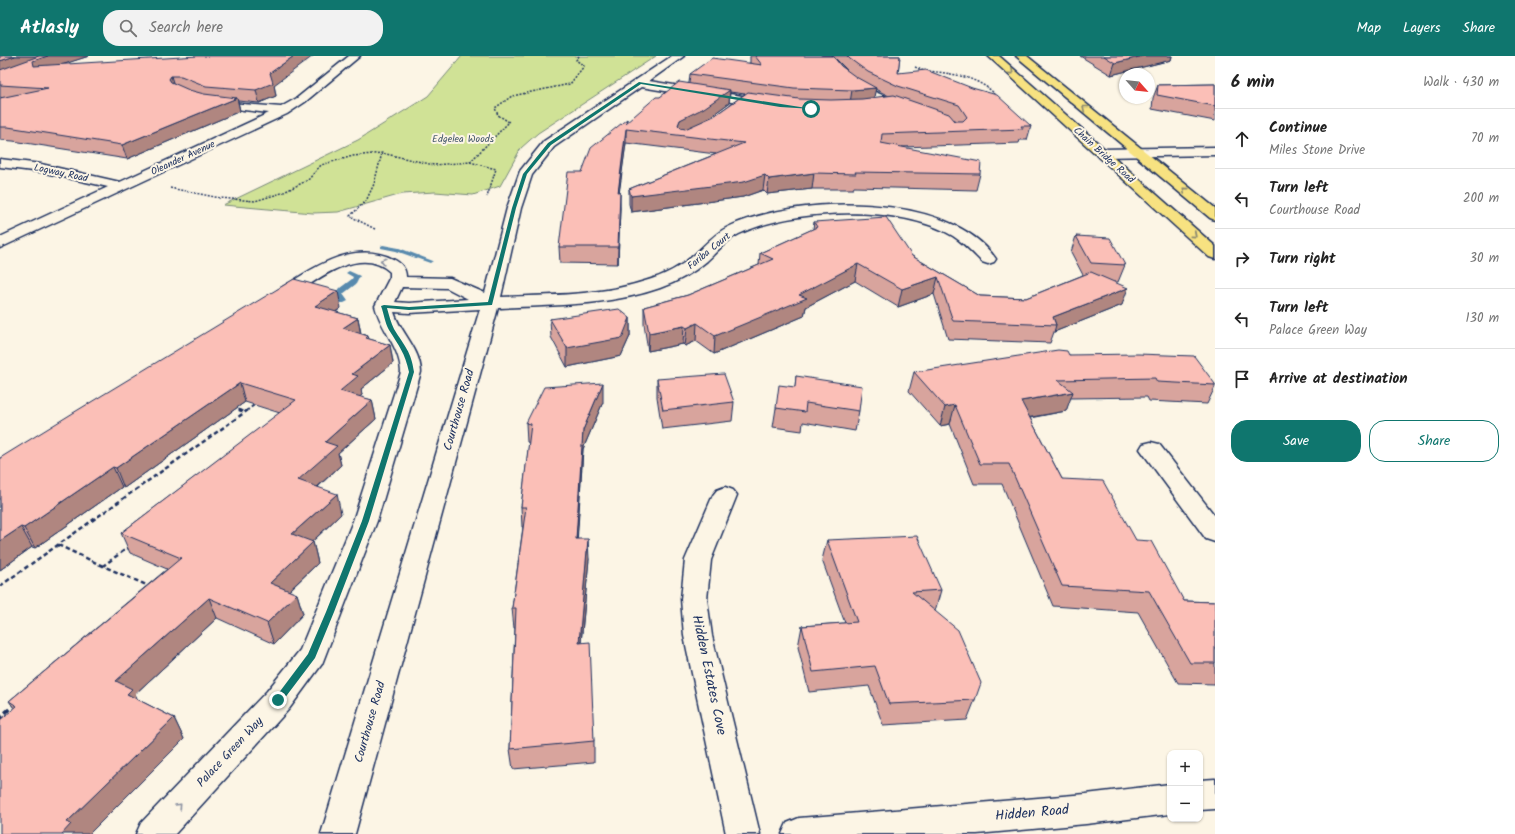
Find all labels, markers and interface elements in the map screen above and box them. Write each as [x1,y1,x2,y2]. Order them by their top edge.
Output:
search box [103,10,383,46]
text: Atlasly [20,13,79,43]
text: Search here [149,16,223,40]
icon: search [117,17,139,39]
text: Map [1357,17,1381,39]
text: Layers [1403,17,1441,39]
text: Share [1463,17,1495,39]
one-way arrow [1006,68,1014,75]
north arrow [1119,68,1155,104]
text: 6 min [1231,69,1275,96]
text: Walk · 430 m [1423,72,1499,93]
route start [802,100,820,118]
one-way arrow [1082,105,1089,112]
text: Continue [1269,116,1327,140]
street label: Chain Bridge Road [1070,123,1139,188]
icon: ahead [1231,128,1253,150]
text: 70 m [1471,128,1499,149]
park label: Edgelea Woods [432,131,495,147]
street label: Oleander Avenue [148,136,218,180]
text: Miles Stone Drive [1269,140,1365,161]
street label: Logway Road [32,159,91,187]
text: Turn left [1269,176,1329,200]
one-way arrow [1182,188,1190,195]
icon: left [1231,188,1253,210]
text: 200 m [1463,188,1499,209]
text: Courthouse Road [1269,200,1360,221]
street label: Fariba Court [684,228,734,274]
one-way arrow [1189,230,1196,237]
text: Turn right [1269,247,1336,271]
icon: right [1231,248,1253,270]
text: 30 m [1470,248,1499,269]
one-way arrow [379,257,386,266]
text: Turn left [1269,296,1329,320]
icon: left [1231,308,1253,330]
text: 130 m [1465,308,1499,329]
text: Palace Green Way [1269,320,1367,341]
street label: Courthouse Road [438,366,480,453]
text: Arrive at destination [1269,367,1408,391]
icon: arrive [1231,368,1253,390]
button: Save [1231,420,1361,462]
button: Share [1369,420,1499,462]
street label: Hidden Estates Cove [686,613,733,738]
street label: Courthouse Road [349,678,391,765]
route end [269,691,287,709]
street label: Palace Green Way [192,712,268,791]
map controls [1167,750,1203,822]
button: + [1167,750,1203,786]
button: − [1167,786,1203,822]
street label: Hidden Road [994,799,1071,827]
one-way arrow [175,803,182,810]

